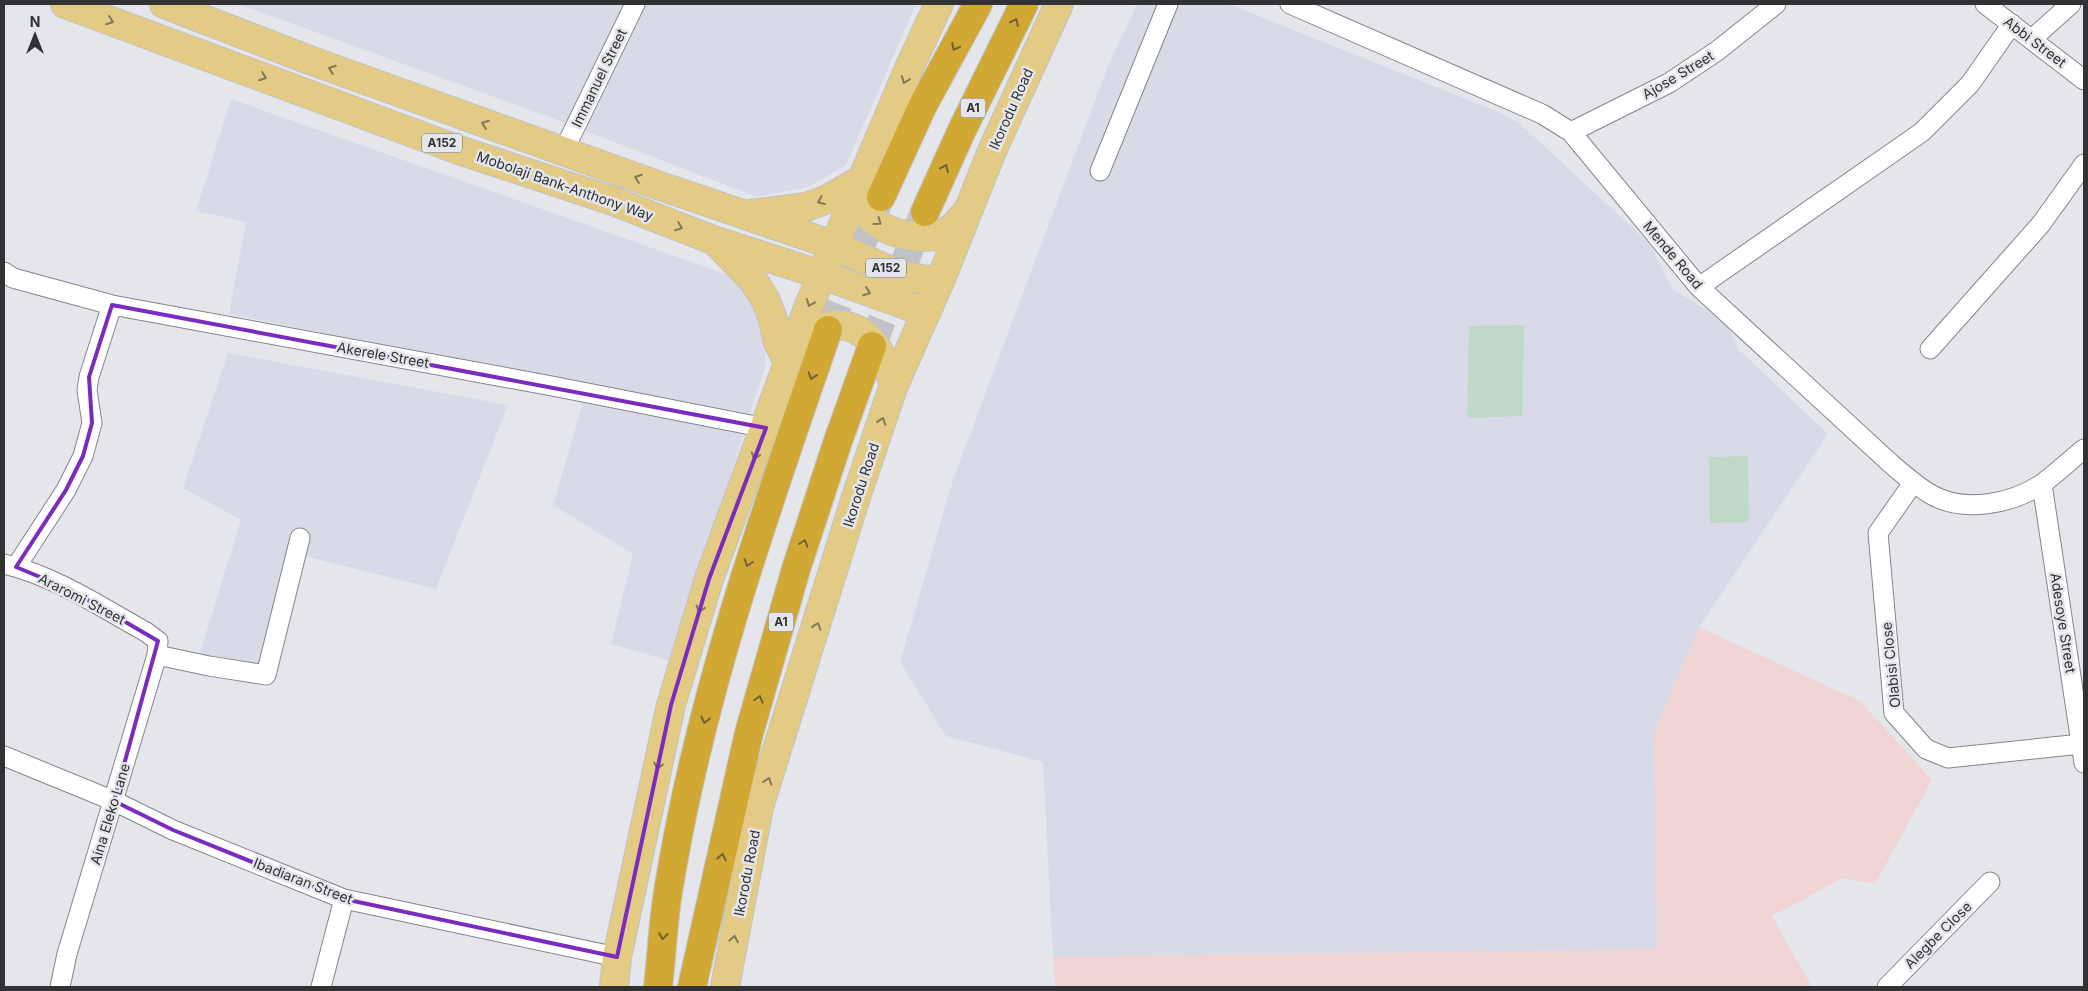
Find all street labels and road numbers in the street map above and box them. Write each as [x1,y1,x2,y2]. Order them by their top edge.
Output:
street label: Abbi Street [2001,13,2070,71]
street label: Immanuel Street [567,25,630,130]
street label: Ajose Street [1639,46,1717,103]
street label: Ikorodu Road [985,65,1036,152]
road number: A1 [960,99,986,118]
road number: A152 [422,134,462,152]
street label: Mobolaji Bank-Anthony Way [474,147,656,224]
street label: Mende Road [1640,217,1707,292]
road number: A152 [866,258,906,278]
street label: Akerele Street [336,338,431,371]
street label: Ikorodu Road [839,441,882,529]
street label: Araromi Street [36,569,129,628]
street label: Adesoye Street [2047,572,2080,675]
road number: A1 [768,612,794,632]
street label: Olabisi Close [1878,621,1903,709]
street label: Aina Eleko Lane [86,761,133,867]
street label: Ikorodu Road [730,828,763,917]
street label: Ibadiaran Street [251,854,356,907]
street label: Alegbe Close [1901,898,1975,972]

